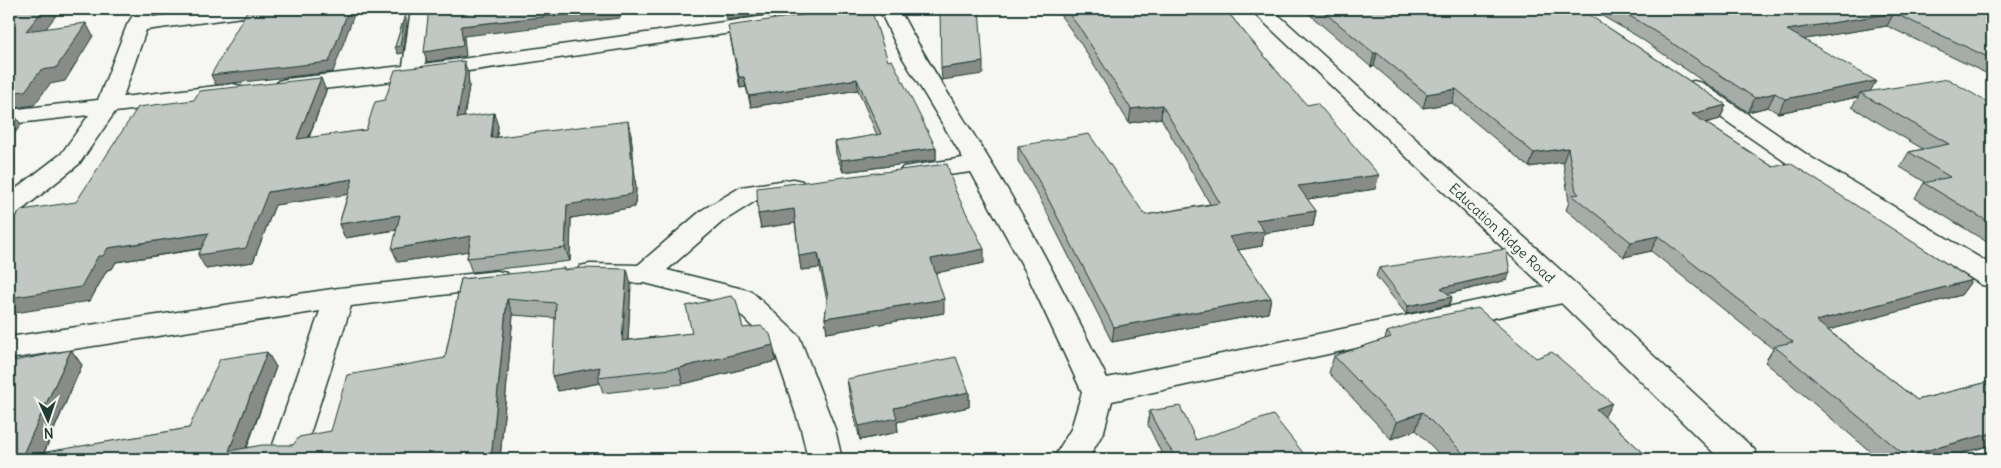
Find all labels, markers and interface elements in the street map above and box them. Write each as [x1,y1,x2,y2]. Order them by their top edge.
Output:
street label: Education Ridge Road [1445,179,1559,287]
north arrow [22,396,72,446]
text: N [43,424,54,442]

